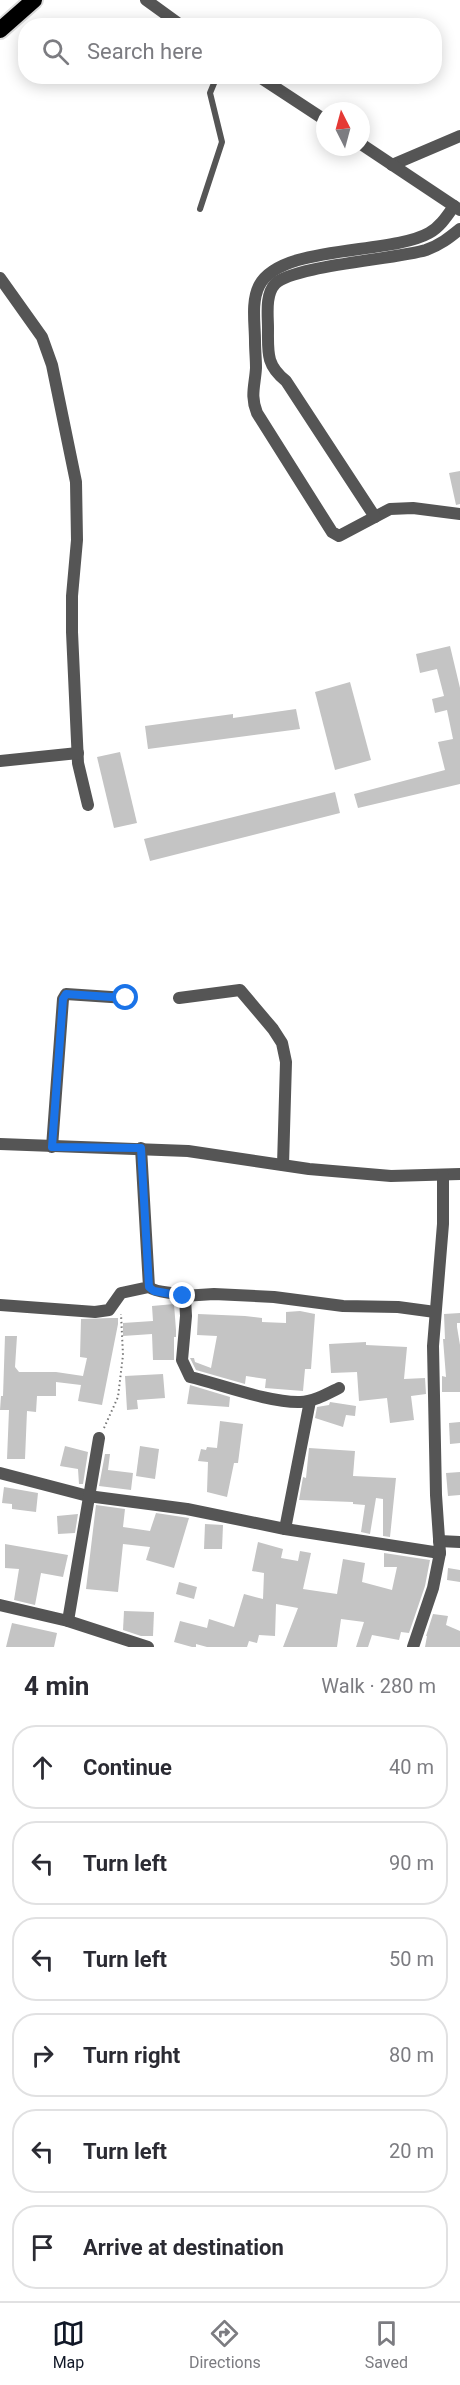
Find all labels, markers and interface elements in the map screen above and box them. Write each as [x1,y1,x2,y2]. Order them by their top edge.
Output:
search box [18,18,442,84]
icon: search [39,35,72,68]
text: Search here [87,39,203,64]
north arrow [316,102,370,156]
route start [112,984,138,1010]
route end [169,1282,195,1308]
text: 4 min [24,1671,89,1701]
text: Walk · 280 m [321,1674,436,1698]
icon: ahead [26,1751,59,1784]
text: Continue [83,1755,172,1780]
text: 40 m [389,1755,434,1779]
icon: left [26,1847,59,1880]
text: Turn left [83,1851,167,1876]
text: 90 m [389,1851,434,1875]
icon: left [26,1943,59,1976]
text: Turn left [83,1947,167,1972]
text: 50 m [389,1947,434,1971]
icon: right [26,2039,59,2072]
text: Turn right [83,2043,180,2068]
text: 80 m [389,2043,434,2067]
icon: left [26,2135,59,2168]
text: Turn left [83,2139,167,2164]
text: 20 m [389,2139,434,2163]
icon: arrive [26,2231,59,2264]
text: Arrive at destination [83,2235,284,2260]
tab: Map [52,2317,85,2372]
tab: Directions [189,2317,261,2372]
tab: Saved [365,2317,408,2372]

